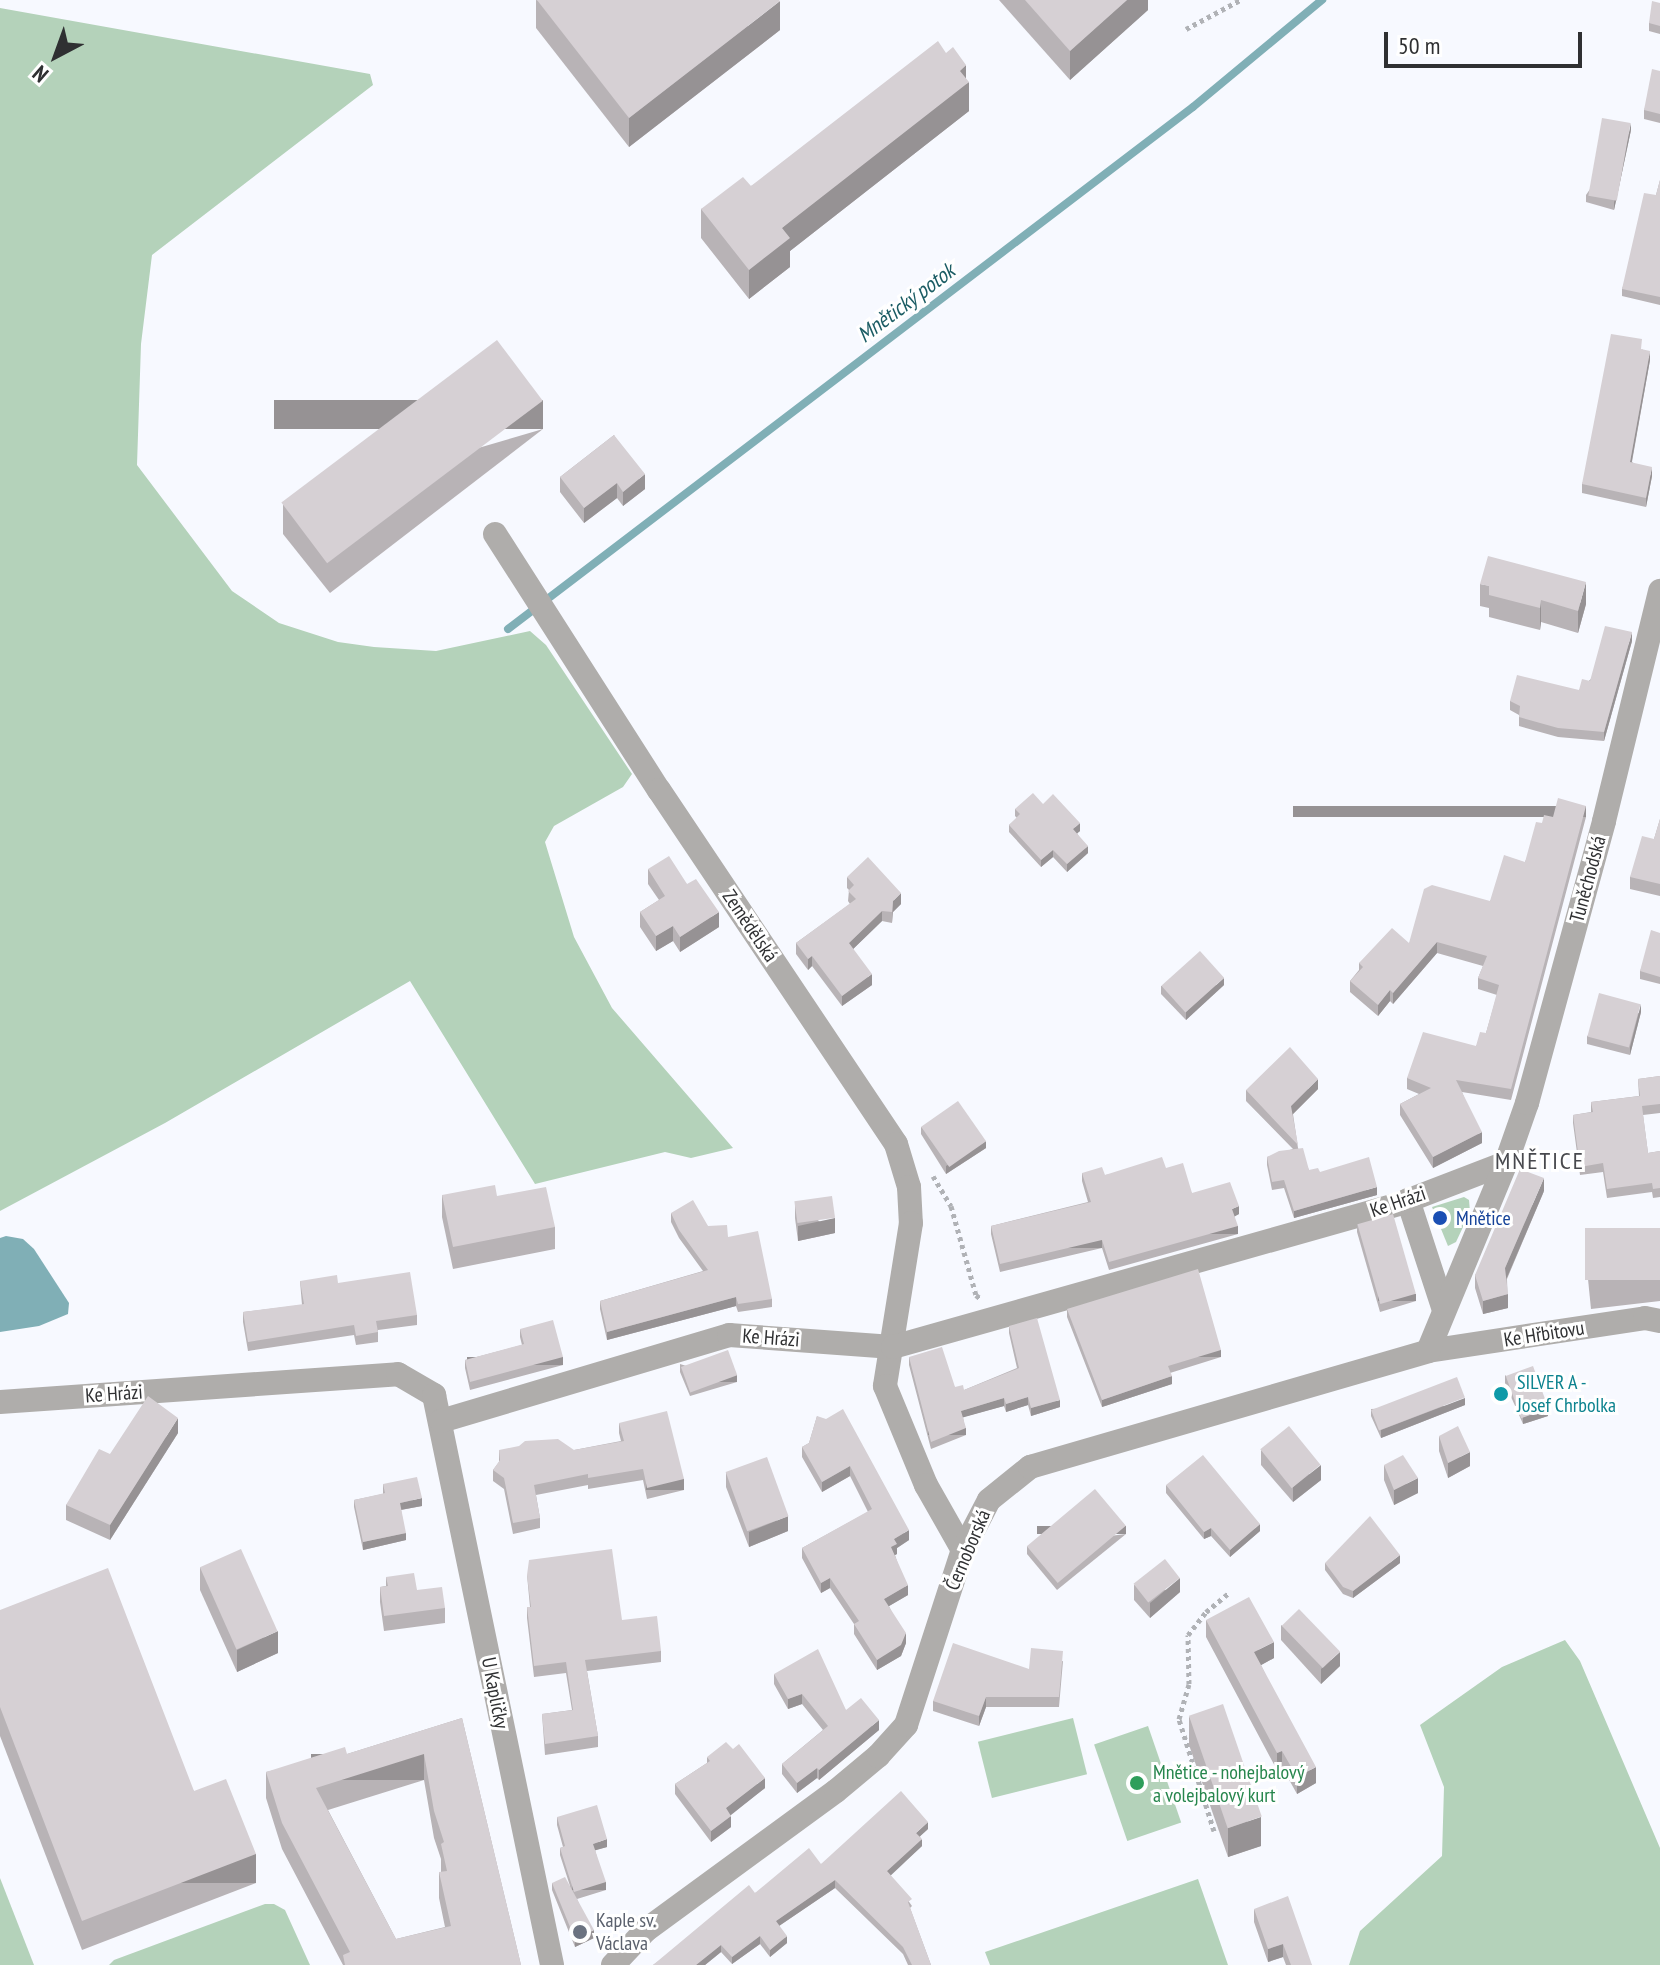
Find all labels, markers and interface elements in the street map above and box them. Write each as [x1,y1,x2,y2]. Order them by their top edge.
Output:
north arrow [16,16,96,96]
scale bar [1388,16,1586,66]
text: 50 m [1398,30,1440,61]
text: N [27,60,54,89]
water label: Mnětický potok [852,258,960,348]
street label: Tuněchodská [1565,833,1611,925]
street label: Zemědělská [717,885,783,967]
district label: MNĚTICE [1495,1147,1585,1175]
street label: Ke Hrázi [1367,1181,1429,1223]
place label: Mnětice [1456,1206,1511,1230]
marker: Mnětice [1431,1209,1449,1227]
street label: Ke Hřbitovu [1502,1316,1586,1352]
street label: Ke Hrázi [742,1324,800,1352]
place label: SILVER A - Josef Chrbolka [1517,1370,1616,1417]
street label: Ke Hrázi [85,1380,143,1408]
marker: SILVER A - Josef Chrbolka [1492,1385,1510,1403]
street label: Černoborská [940,1506,996,1594]
street label: U Kapličky [476,1655,514,1731]
place label: Mnětice - nohejbalový a volejbalový kurt [1153,1760,1306,1807]
marker: Mnětice - nohejbalový a volejbalový kurt [1128,1774,1146,1792]
place label: Kaple sv. Václava [596,1908,656,1955]
marker: Kaple sv. Václava [571,1923,589,1941]

